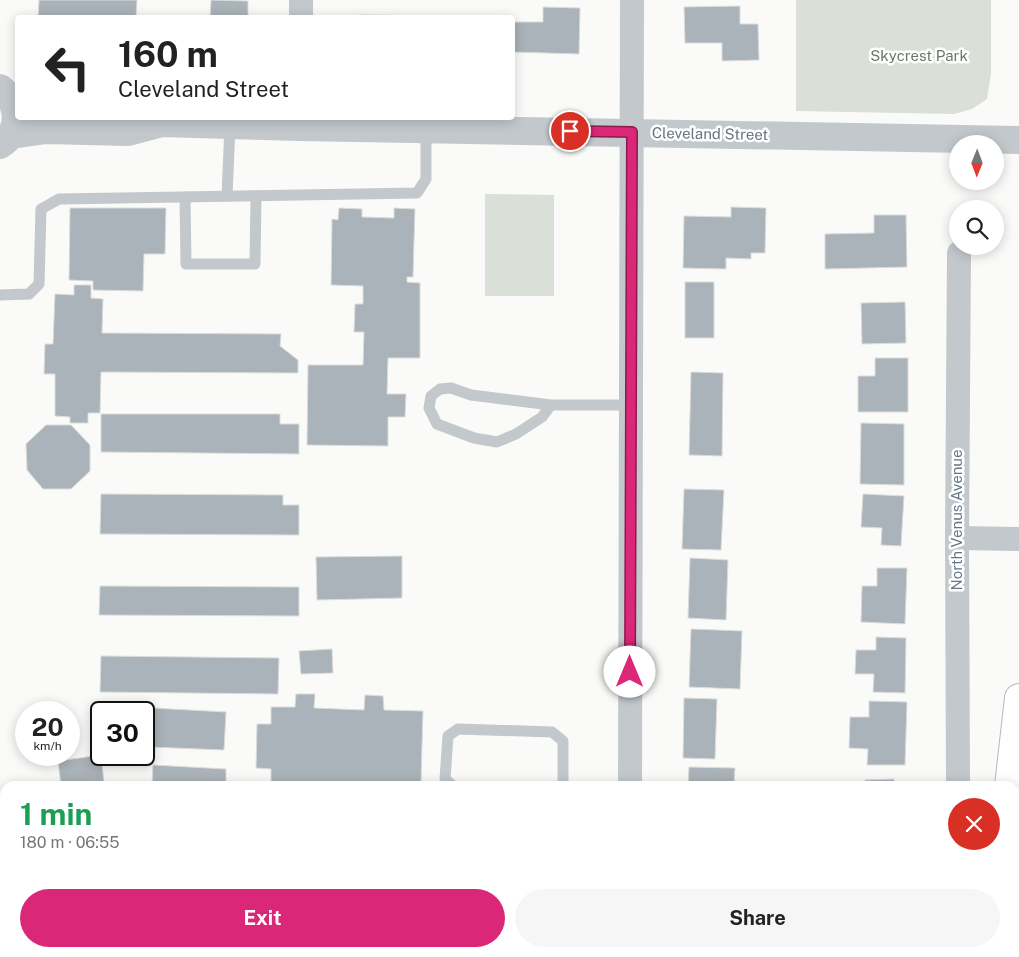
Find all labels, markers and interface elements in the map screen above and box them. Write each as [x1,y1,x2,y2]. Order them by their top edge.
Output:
text: 160 m [118,34,218,75]
icon: left [35,35,100,100]
park label: Skycrest Park [870,47,968,64]
text: Cleveland Street [118,76,289,102]
pin [549,110,591,152]
icon: arrive [556,117,584,145]
street label: Cleveland Street [652,124,769,143]
north arrow [949,135,1004,190]
map controls [949,135,1004,255]
button: search [949,200,1004,255]
street label: North Venus Avenue [948,449,965,591]
position arrow [603,645,655,697]
speed limit sign: 30 [90,701,155,766]
text: 20 [32,712,64,742]
text: km/h [33,739,62,753]
text: 1 min [20,796,92,832]
button: close [948,798,1000,850]
text: 180 m · 06:55 [20,833,119,852]
button: Exit [20,889,505,947]
button: Share [515,889,1000,947]

